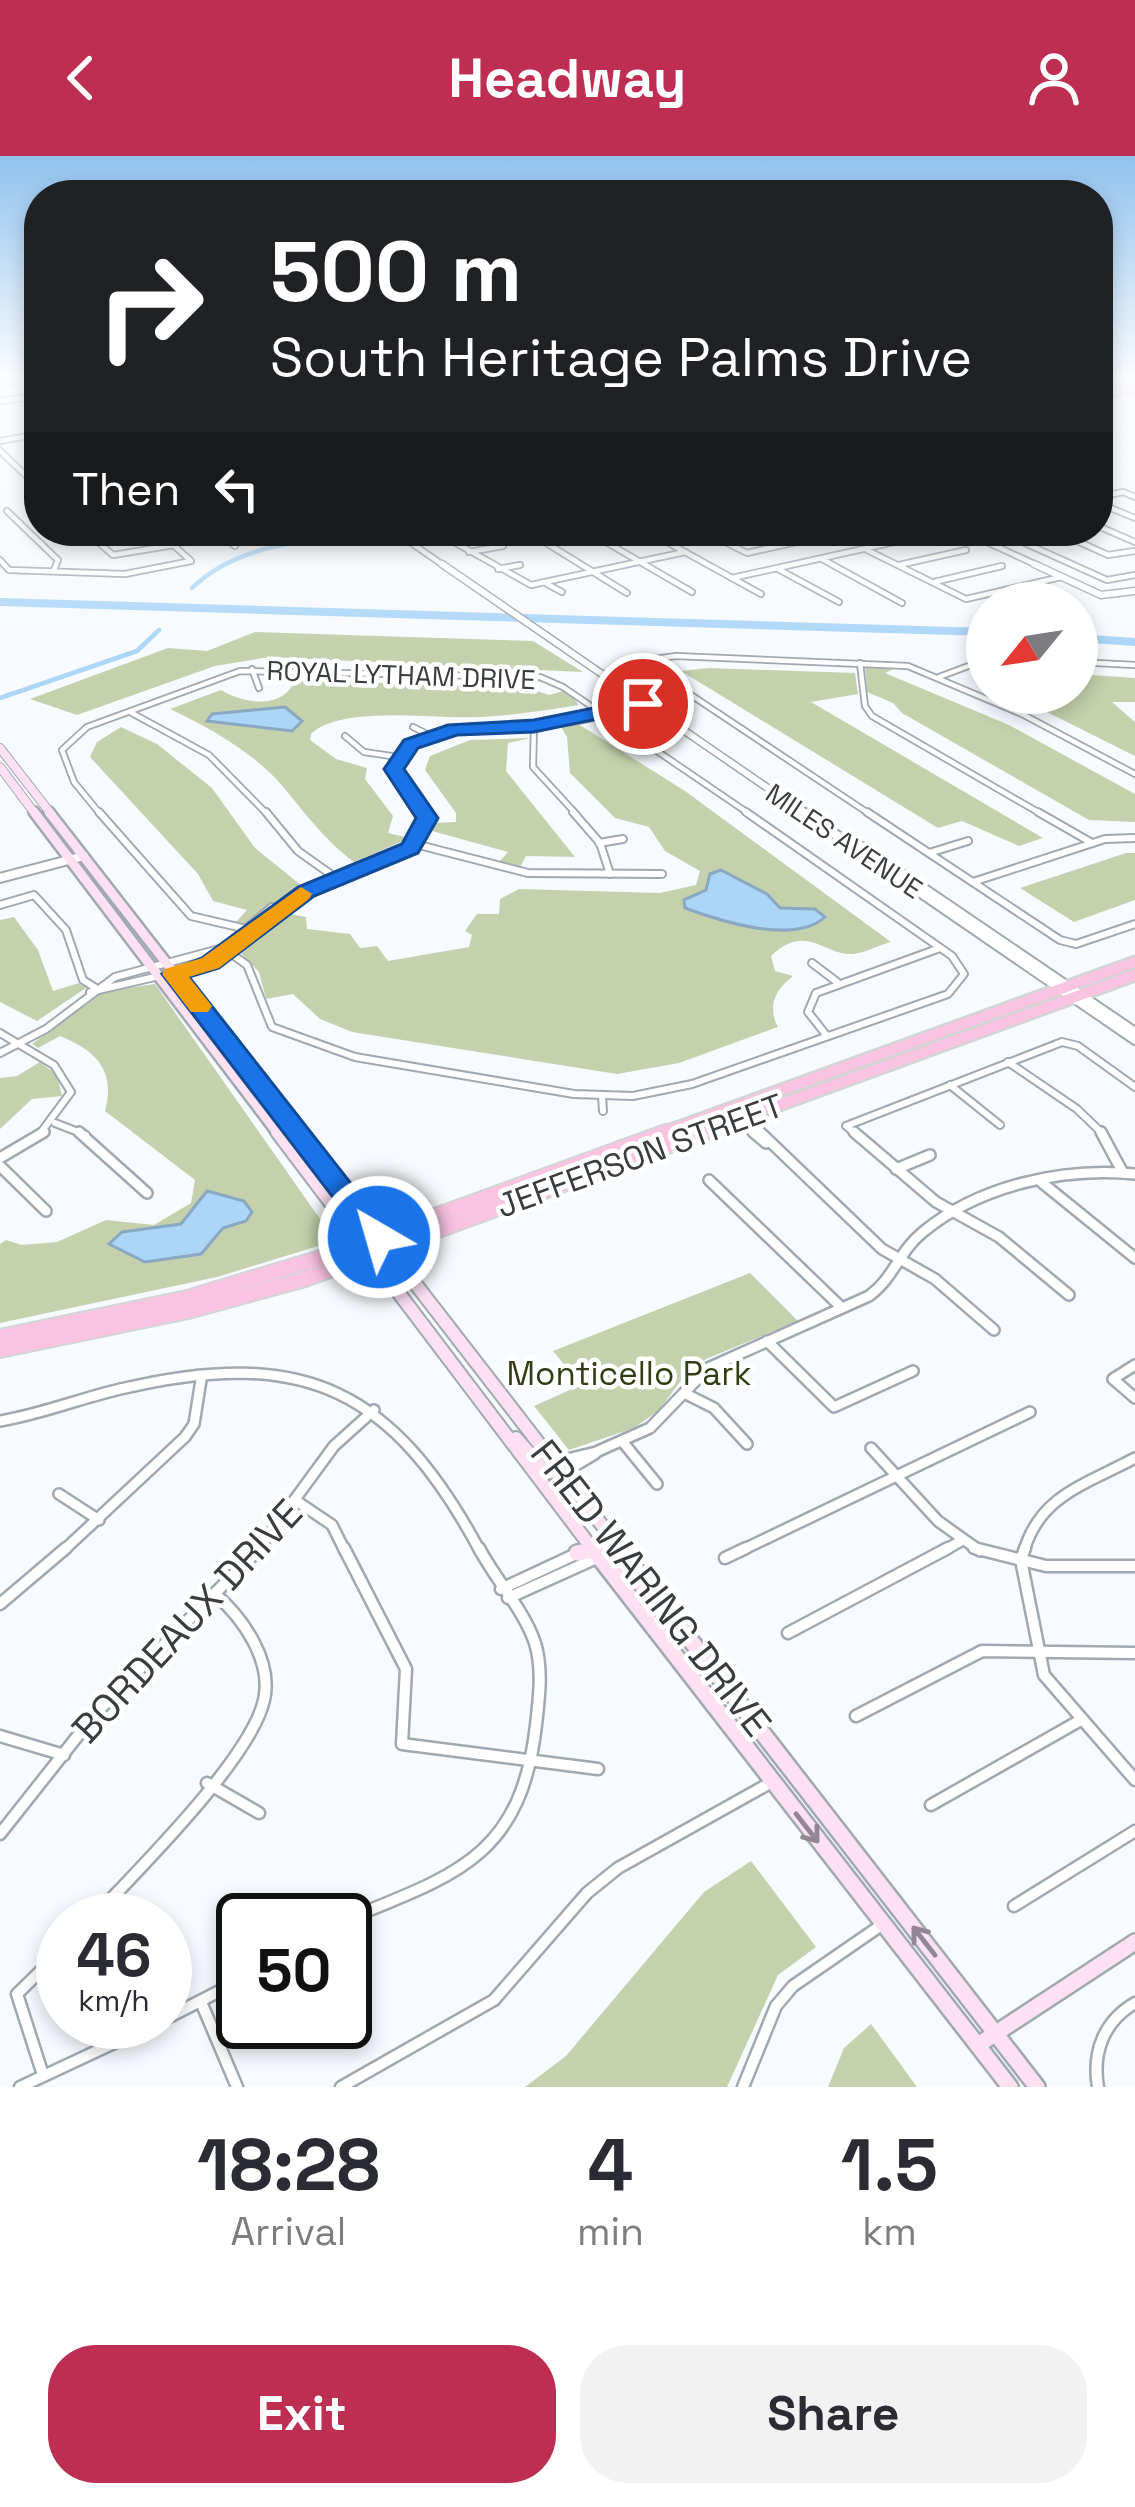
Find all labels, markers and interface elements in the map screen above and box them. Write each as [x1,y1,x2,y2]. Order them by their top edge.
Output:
text: Headway [449,44,686,113]
icon: back [48,45,114,111]
icon: person [1021,45,1087,111]
text: 500 m [270,218,522,326]
icon: right [72,228,228,384]
text: South Heritage Palms Drive [270,323,972,392]
icon: left [204,456,270,522]
text: Then [72,461,180,518]
north arrow [966,582,1098,714]
map controls [966,582,1098,714]
street label: ROYAL LYTHAM DRIVE [266,653,536,697]
pin [592,653,694,755]
icon: arrive [610,671,676,737]
street label: MILES AVENUE [759,776,929,906]
street label: JEFFERSON STREET [491,1085,789,1227]
position arrow [316,1174,442,1300]
park label: Monticello Park [507,1353,752,1395]
street label: FRED WARING DRIVE [520,1430,782,1746]
street label: BORDEAUX DRIVE [62,1489,312,1753]
one-way arrow [793,1811,820,1843]
speed limit sign: 50 [216,1893,372,2049]
text: 46 [76,1917,152,1994]
one-way arrow [911,1925,938,1957]
text: km/h [78,1981,150,2020]
text: 18:28 [197,2119,380,2211]
text: 4 [588,2119,633,2211]
text: 1.5 [841,2119,938,2211]
text: Arrival [231,2207,346,2256]
text: min [577,2207,644,2256]
text: km [862,2207,917,2256]
button: Exit [48,2345,556,2483]
button: Share [580,2345,1087,2483]

